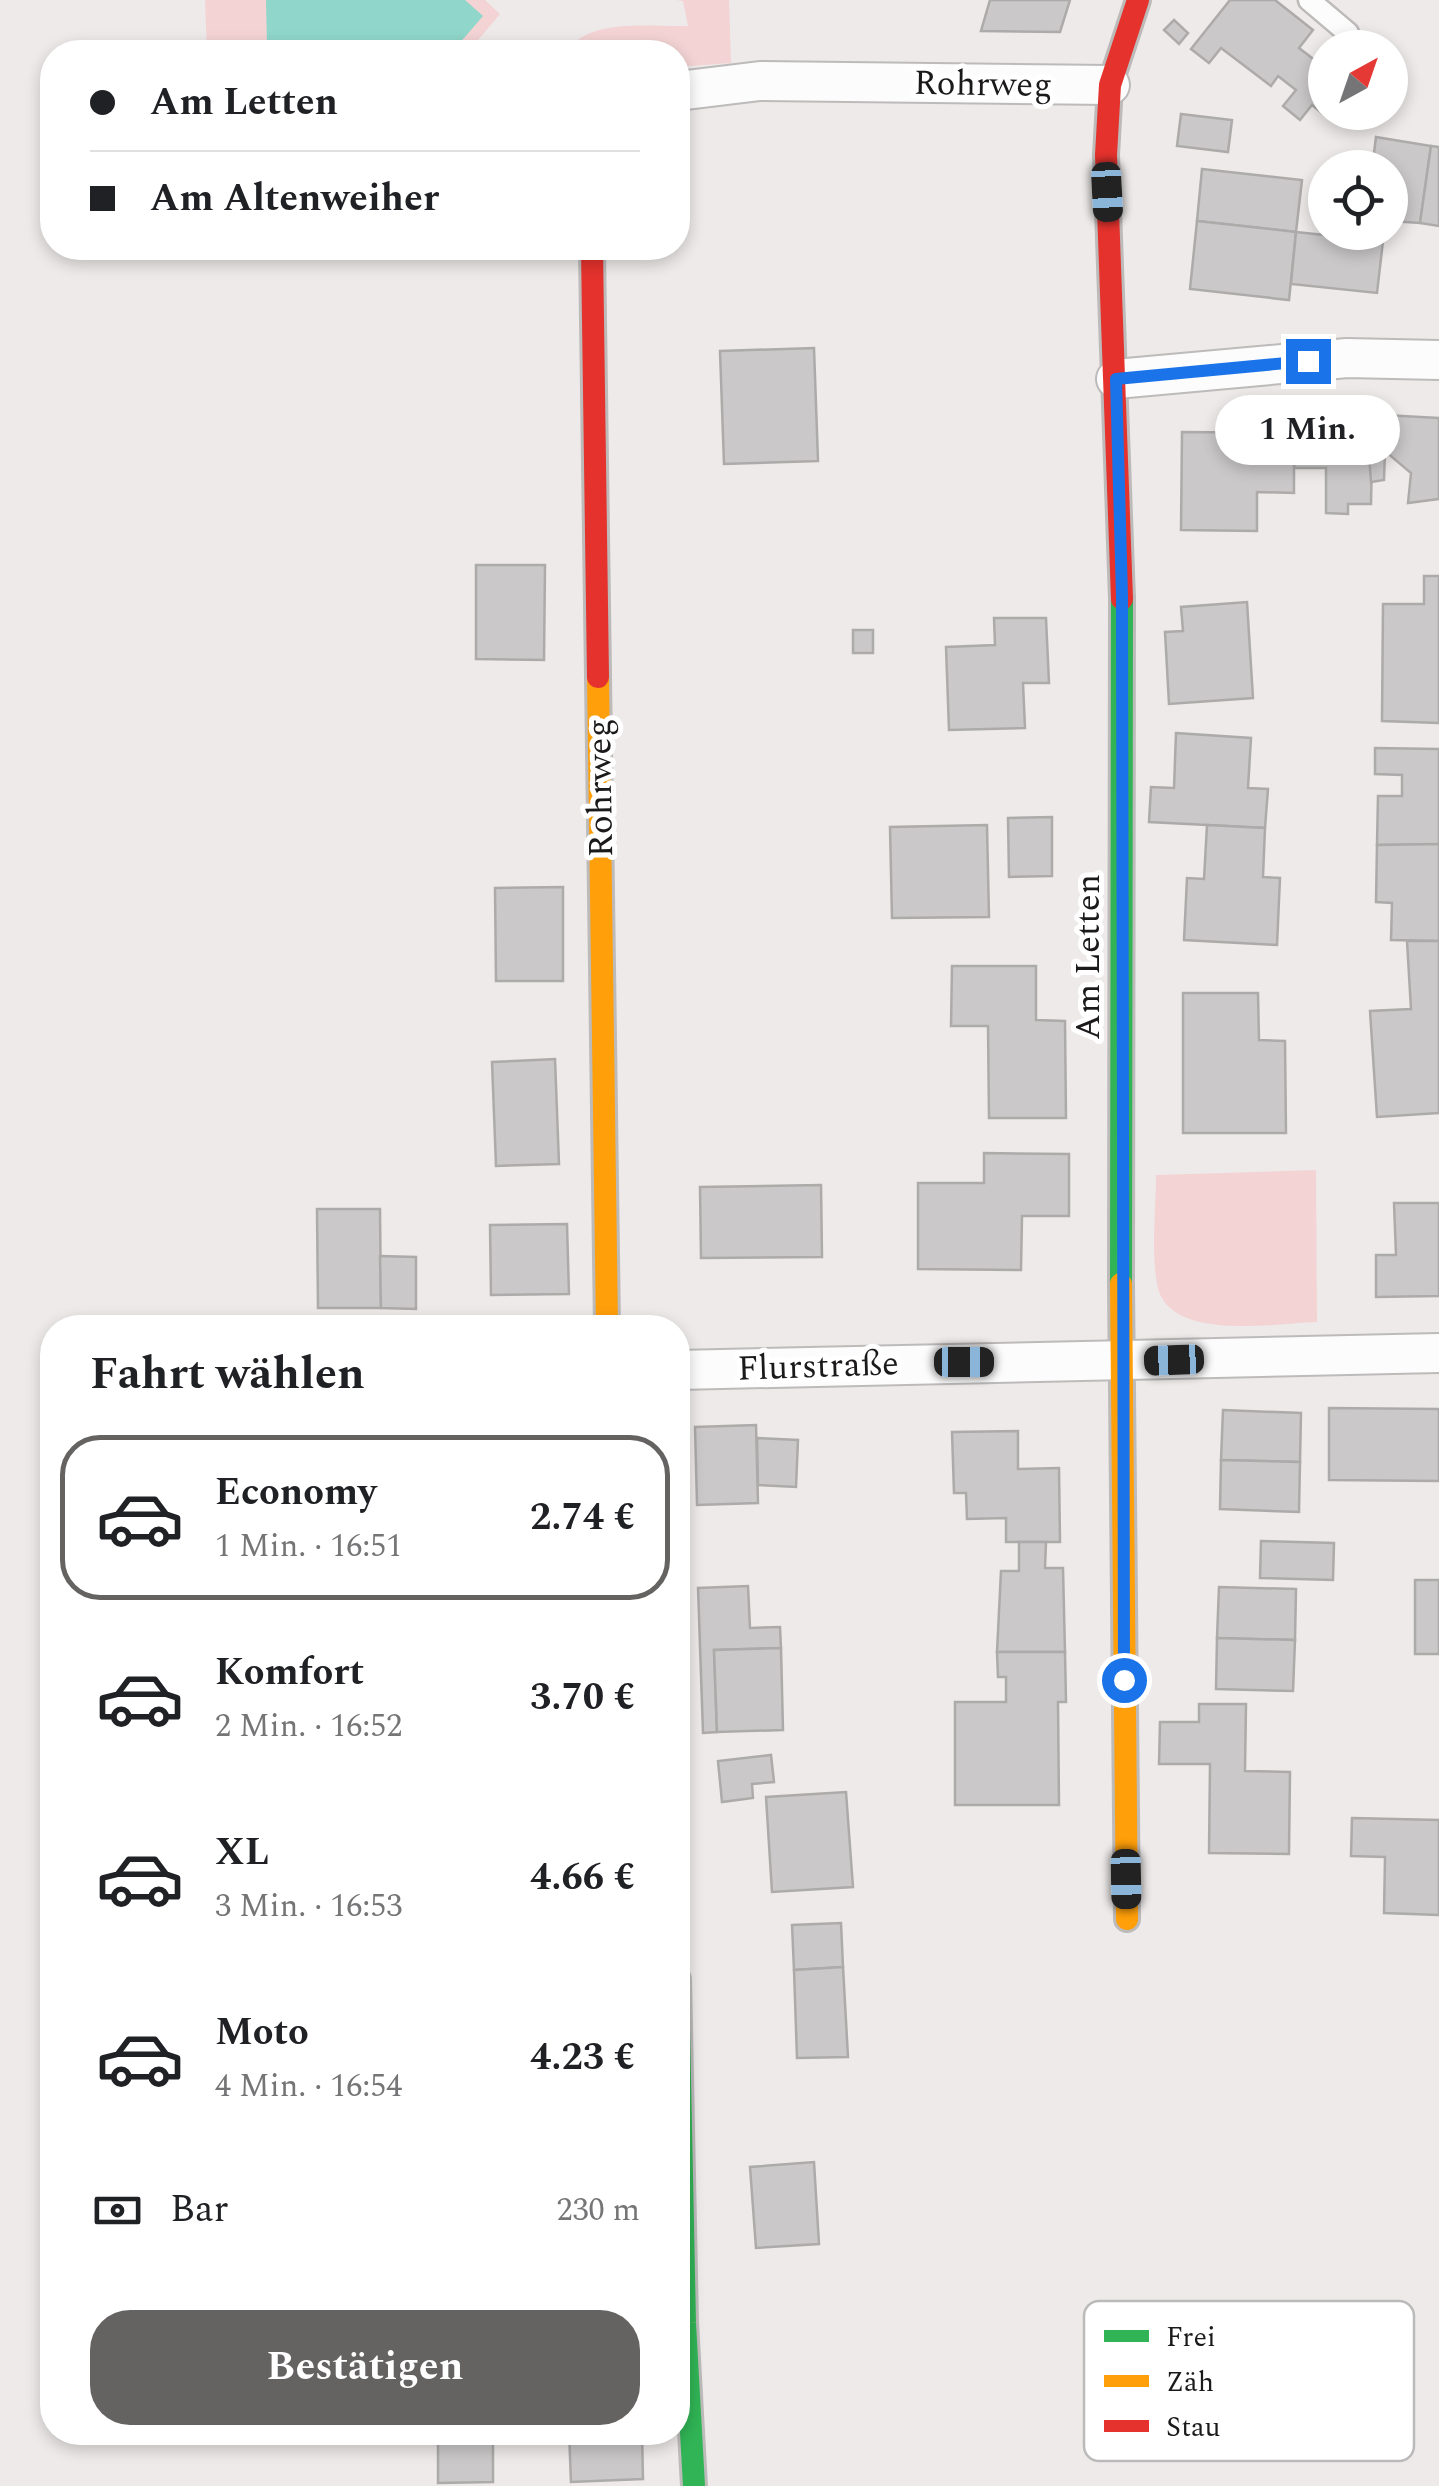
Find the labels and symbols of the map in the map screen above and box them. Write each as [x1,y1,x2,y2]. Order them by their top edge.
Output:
north arrow [1308,30,1408,130]
street label: Rohrweg [913,57,1053,112]
car [1090,161,1124,223]
route end [1286,339,1331,384]
callout: 1 Min. [1216,396,1400,466]
street label: Rohrweg [573,718,628,858]
street label: Am Letten [1062,874,1115,1040]
street label: Flurstraße [736,1337,900,1396]
car [1143,1344,1205,1376]
car [934,1347,994,1377]
route start [1102,1658,1147,1703]
car [1110,1849,1142,1909]
legend [1084,2301,1414,2461]
text: Frei [1166,2316,1216,2359]
text: Zäh [1166,2361,1214,2404]
text: Stau [1166,2406,1220,2449]

